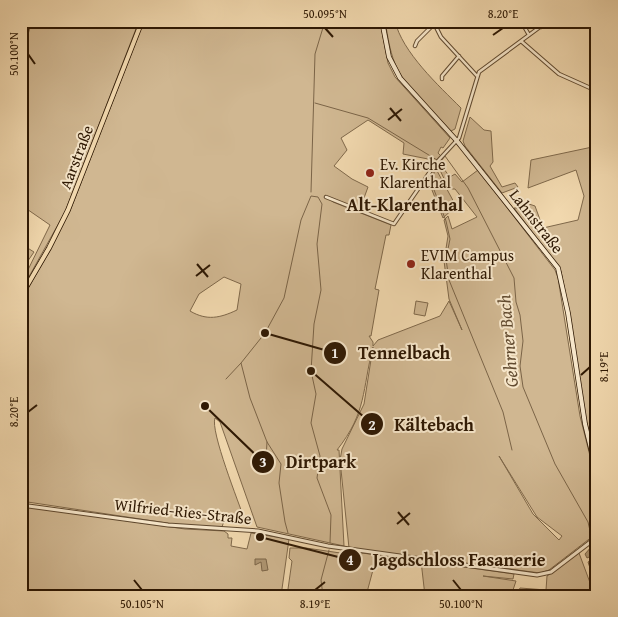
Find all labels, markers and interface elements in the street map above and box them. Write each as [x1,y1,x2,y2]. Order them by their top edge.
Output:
text: 50.095°N [303,5,347,22]
text: 8.20°E [488,5,518,22]
text: 50.100°N [5,32,22,76]
street label: Aarstraße [53,122,99,192]
place label: Ev. Kirche Klarenthal [380,152,452,194]
marker: Ev. Kirche Klarenthal [364,167,376,179]
street label: Lahnstraße [504,184,570,258]
district label: Alt-Klarenthal [347,191,464,218]
place label: EVIM Campus Klarenthal [421,243,514,285]
marker: EVIM Campus Klarenthal [405,258,417,270]
water label: Gehrner Bach [490,294,525,388]
callout: Tennelbach [323,336,460,369]
text: Tennelbach [358,339,450,366]
text: 1 [331,342,339,363]
text: 8.19°E [595,352,612,382]
text: 8.20°E [5,397,22,427]
callout: Kältebach [359,408,484,441]
text: Kältebach [394,411,474,438]
text: 2 [368,414,376,435]
callout: Dirtpark [251,446,366,479]
text: Dirtpark [286,448,357,475]
text: 3 [259,451,267,472]
street label: Wilfried-Ries-Straße [113,492,253,530]
callout: Jagdschloss Fasanerie [338,543,556,576]
text: Jagdschloss Fasanerie [369,546,546,573]
text: 4 [346,549,354,570]
text: 50.105°N [120,595,164,612]
text: 8.19°E [300,595,330,612]
text: 50.100°N [439,595,483,612]

